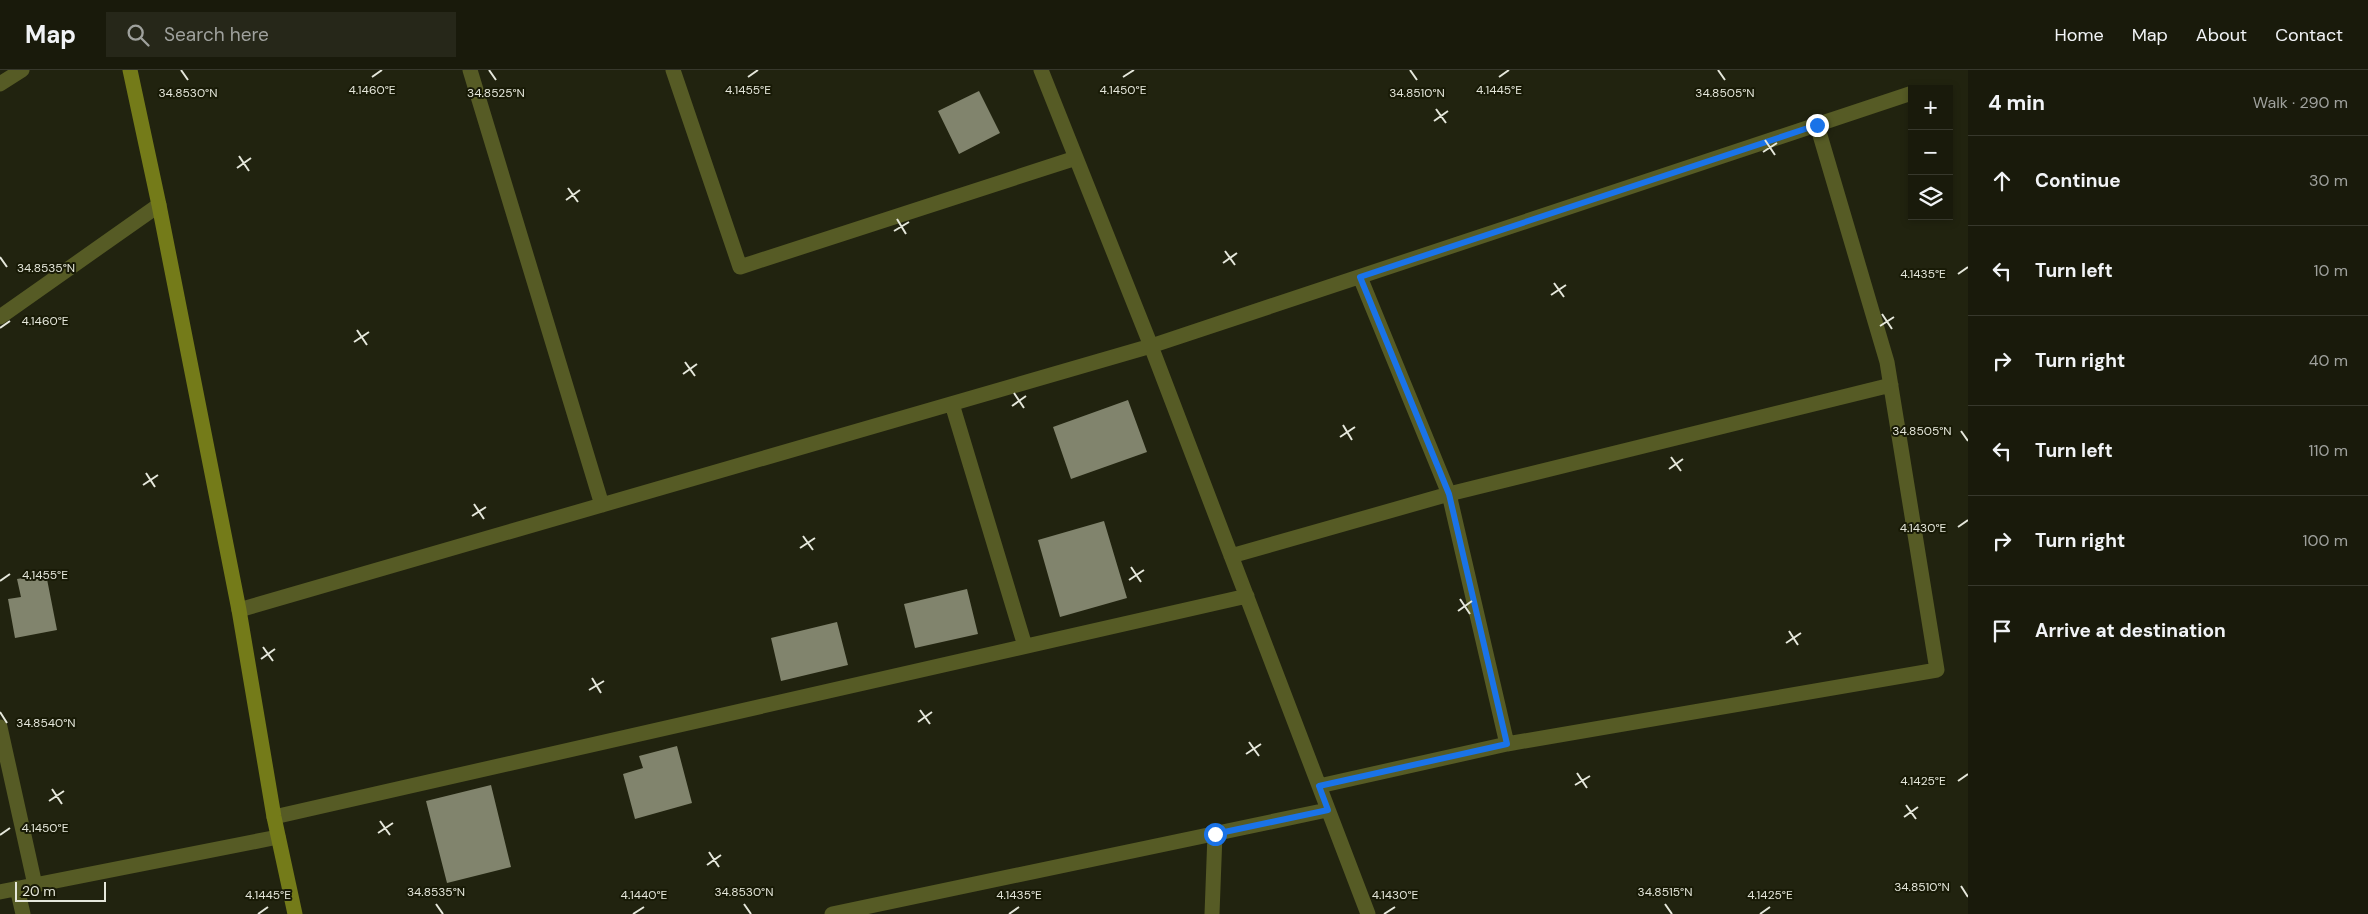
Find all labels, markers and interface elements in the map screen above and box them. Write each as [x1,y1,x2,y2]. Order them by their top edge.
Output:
search box [106,12,456,57]
text: Map [25,19,76,50]
icon: search [124,21,152,49]
text: Search here [164,22,269,47]
text: Home [2054,23,2104,47]
text: Map [2132,23,2168,47]
text: About [2196,23,2247,47]
text: Contact [2275,23,2343,47]
text: 4.1460°E [348,82,396,98]
text: 4.1455°E [725,82,771,98]
text: 4.1450°E [1100,82,1147,98]
text: 4.1445°E [1476,82,1522,98]
text: 34.8530°N [158,85,218,101]
text: 34.8525°N [467,85,525,101]
text: 34.8510°N [1389,85,1445,101]
text: 34.8505°N [1695,85,1755,101]
map controls [1908,85,1953,220]
button: + [1908,85,1953,130]
text: 4 min [1988,89,2045,117]
text: Walk · 290 m [2253,92,2348,113]
route end [1806,114,1829,137]
button: − [1908,130,1953,175]
icon: ahead [1988,167,2016,195]
text: Continue [2035,168,2121,193]
text: 30 m [2309,170,2348,191]
button: layers [1908,175,1953,220]
icon: left [1988,257,2016,285]
text: Turn left [2035,258,2113,283]
text: 34.8535°N [17,260,75,276]
text: 10 m [2314,260,2348,281]
text: 4.1435°E [1900,266,1946,282]
text: 4.1460°E [21,313,69,329]
icon: right [1988,347,2016,375]
text: Turn right [2035,348,2125,373]
text: 40 m [2309,350,2348,371]
text: 34.8505°N [1892,423,1952,439]
icon: left [1988,437,2016,465]
text: Turn left [2035,438,2113,463]
text: 110 m [2309,440,2348,461]
text: 4.1430°E [1900,520,1947,536]
icon: right [1988,527,2016,555]
text: Turn right [2035,528,2125,553]
text: 100 m [2303,530,2348,551]
text: 4.1455°E [22,567,68,583]
icon: arrive [1988,617,2016,645]
text: Arrive at destination [2035,618,2226,643]
text: 34.8540°N [16,715,76,731]
text: 4.1425°E [1900,773,1946,789]
text: 4.1450°E [22,820,69,836]
route start [1204,823,1227,846]
scale bar [15,879,106,902]
text: 34.8510°N [1894,879,1950,895]
text: 20 m [22,882,56,900]
text: 34.8535°N [407,884,465,900]
text: 34.8530°N [714,884,774,900]
text: 34.8515°N [1638,884,1692,900]
text: 4.1445°E [245,887,291,903]
text: 4.1440°E [621,887,668,903]
text: 4.1435°E [996,887,1042,903]
text: 4.1430°E [1372,887,1419,903]
text: 4.1425°E [1747,887,1793,903]

